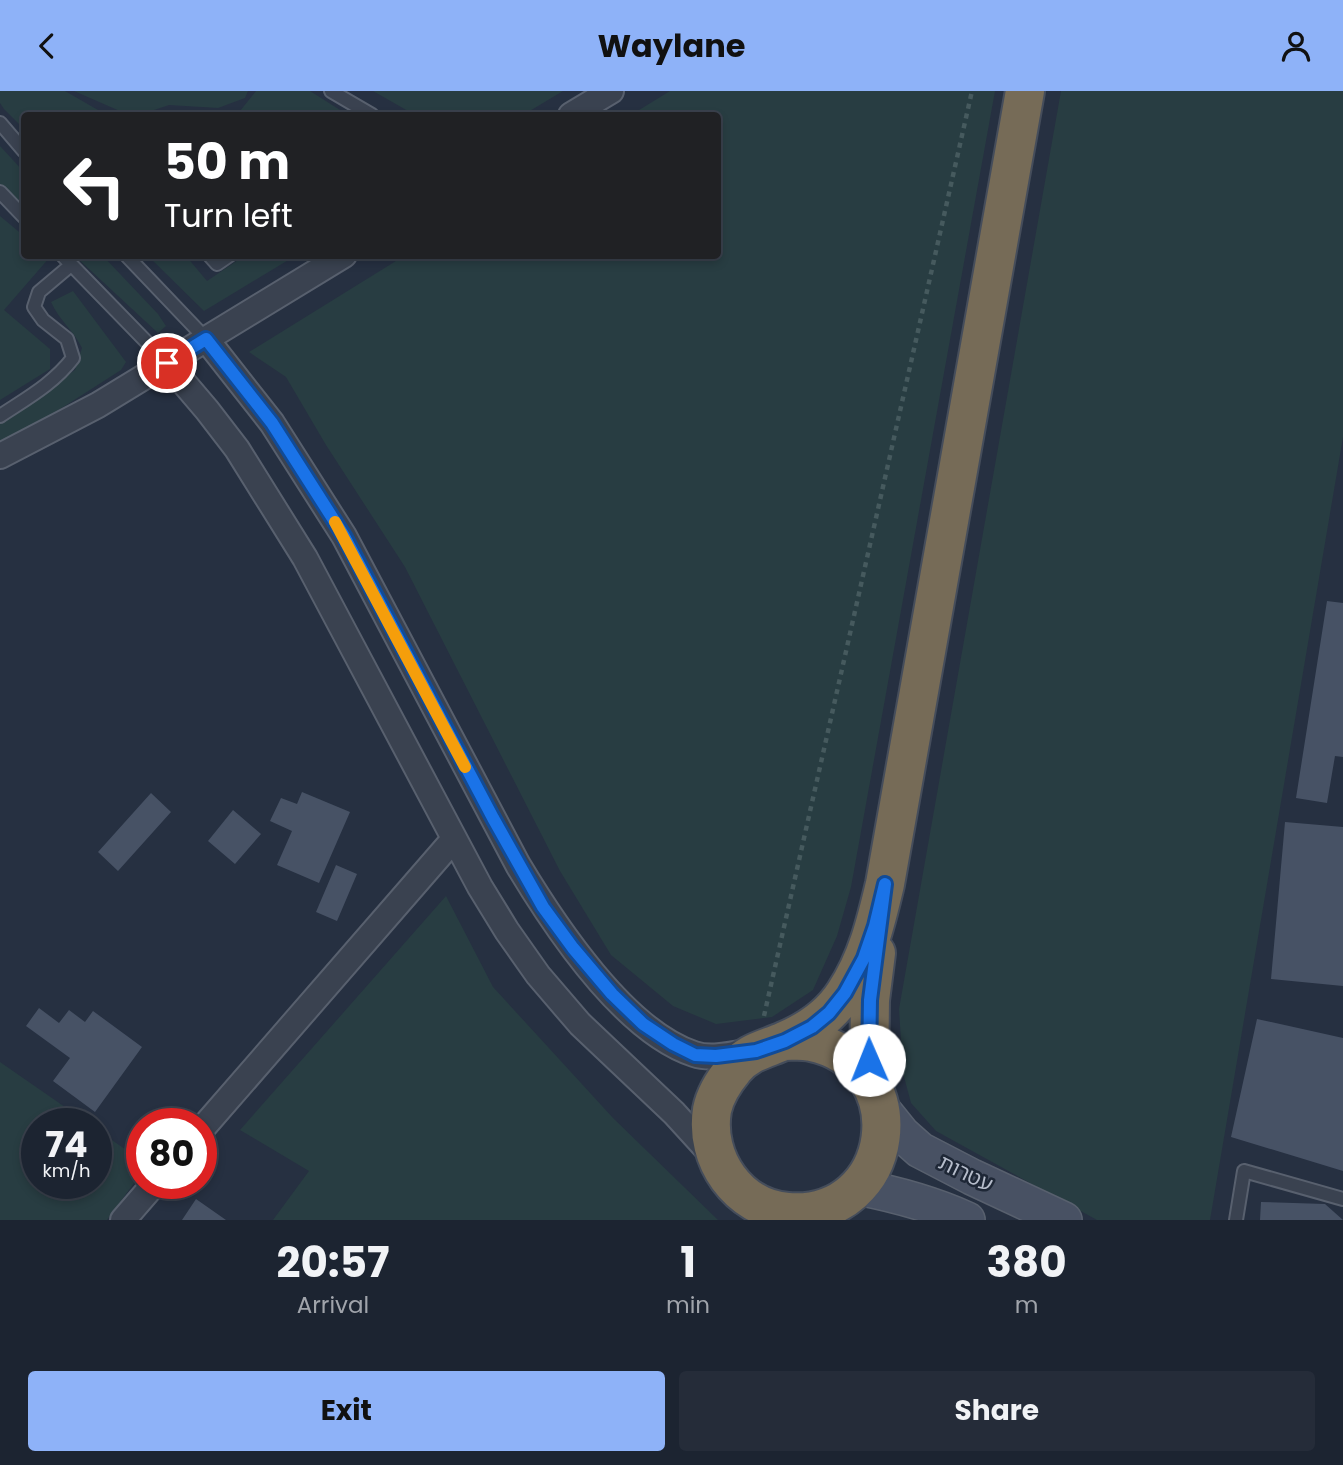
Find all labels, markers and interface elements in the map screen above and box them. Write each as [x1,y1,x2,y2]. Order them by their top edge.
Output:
text: Waylane [597,23,746,68]
icon: back [28,27,66,65]
icon: person [1277,27,1315,65]
text: 50 m [164,128,290,196]
icon: left [49,140,140,231]
text: Turn left [164,193,293,238]
pin [137,333,197,393]
icon: arrive [148,344,186,382]
position arrow [832,1023,906,1097]
speed limit sign: 80 [126,1108,217,1199]
text: 74 [45,1120,88,1169]
street label: עטרות [934,1147,998,1199]
text: km/h [43,1158,90,1183]
text: 20:57 [276,1233,390,1292]
text: 1 [680,1233,696,1292]
text: 380 [987,1233,1067,1292]
text: Arrival [297,1289,369,1321]
text: min [666,1289,710,1321]
text: m [1015,1289,1038,1321]
button: Exit [28,1371,665,1451]
button: Share [679,1371,1315,1451]

